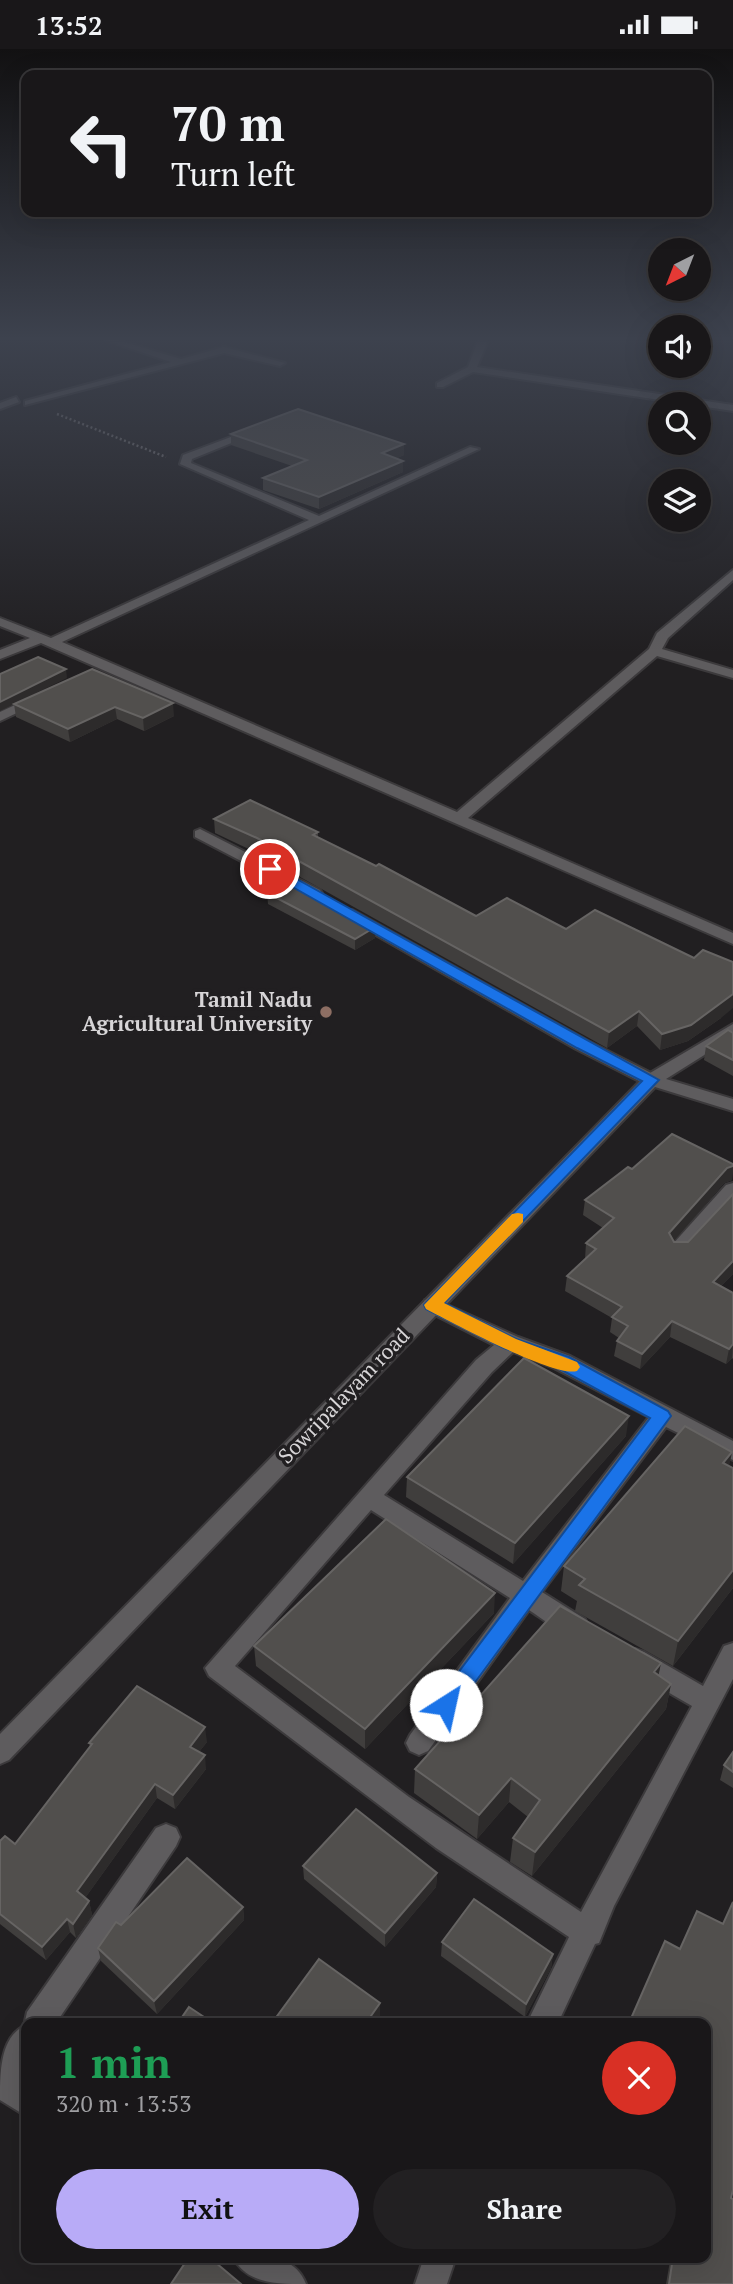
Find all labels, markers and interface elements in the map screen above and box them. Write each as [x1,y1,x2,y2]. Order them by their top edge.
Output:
text: 13:52 [35,8,103,42]
text: 70 m [171,90,285,155]
icon: left [56,98,147,189]
text: Turn left [171,153,295,195]
north arrow [648,238,710,301]
map controls [648,238,711,532]
button: sound [648,315,711,378]
button: search [648,392,711,455]
button: layers [648,469,711,532]
pin [240,839,300,899]
icon: arrive [251,850,289,888]
place label: Tamil Nadu Agricultural University [82,985,313,1037]
marker: Tamil Nadu Agricultural University [318,1004,334,1020]
street label: Sowripalayam road [271,1321,415,1469]
position arrow [409,1668,483,1742]
text: 1 min [56,2034,171,2090]
button: close [602,2041,676,2115]
text: 320 m · 13:53 [56,2088,191,2119]
button: Exit [56,2169,359,2249]
button: Share [373,2169,676,2249]

